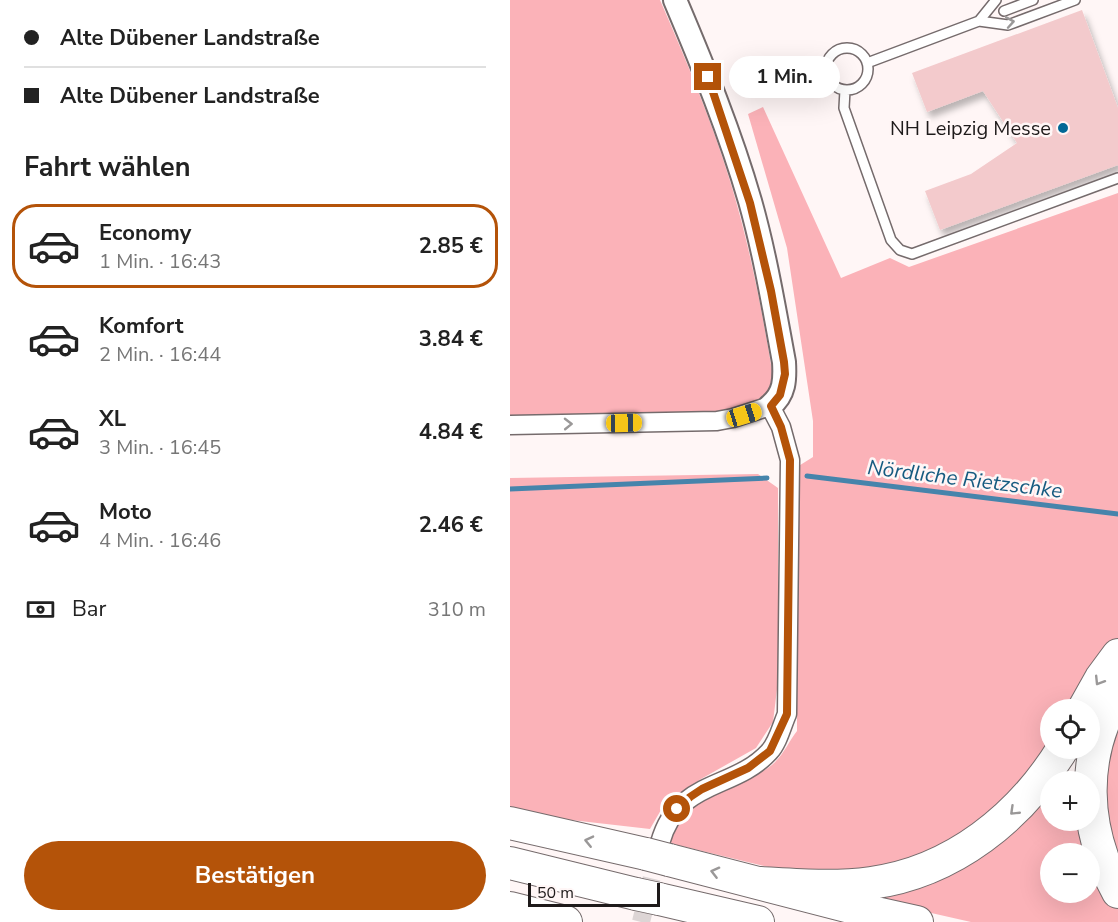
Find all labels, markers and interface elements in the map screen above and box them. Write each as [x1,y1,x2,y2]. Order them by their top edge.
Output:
one-way arrow [1005,16,1015,29]
text: Alte Dübener Landstraße [60,23,320,53]
callout: 1 Min. [729,56,840,98]
route end [694,63,721,90]
text: 1 Min. [756,63,813,90]
text: Alte Dübener Landstraße [60,81,320,111]
place label: NH Leipzig Messe [890,115,1051,142]
marker: NH Leipzig Messe [1056,121,1070,135]
text: Fahrt wählen [24,149,190,186]
text: Economy [99,218,191,248]
icon: car [27,219,81,273]
text: 2.85 € [419,231,483,261]
text: 1 Min. · 16:43 [99,248,221,275]
text: Komfort [99,311,183,341]
icon: car [27,312,81,366]
text: 3.84 € [419,324,483,354]
text: 2 Min. · 16:44 [99,341,221,368]
car [724,401,764,429]
text: XL [99,404,126,434]
icon: car [27,405,81,459]
car [606,414,642,432]
text: 4.84 € [419,417,483,447]
one-way arrow [564,418,573,430]
text: 3 Min. · 16:45 [99,434,221,461]
water label: Nördliche Rietzschke [866,453,1064,505]
text: Moto [99,497,152,527]
icon: car [27,498,81,552]
text: 2.46 € [419,510,483,540]
text: 4 Min. · 16:46 [99,527,221,554]
icon: cash [24,593,57,626]
text: Bar [72,594,106,624]
text: 310 m [428,596,486,623]
one-way arrow [1095,675,1107,685]
map controls [1040,699,1100,903]
button: locate [1040,699,1100,759]
button: + [1040,771,1100,831]
route start [663,795,690,822]
one-way arrow [1011,804,1021,815]
one-way arrow [584,835,594,848]
button: Bestätigen [24,841,486,910]
button: − [1040,843,1100,903]
one-way arrow [710,866,720,879]
scale bar [528,880,660,908]
text: 50 m [537,882,574,904]

